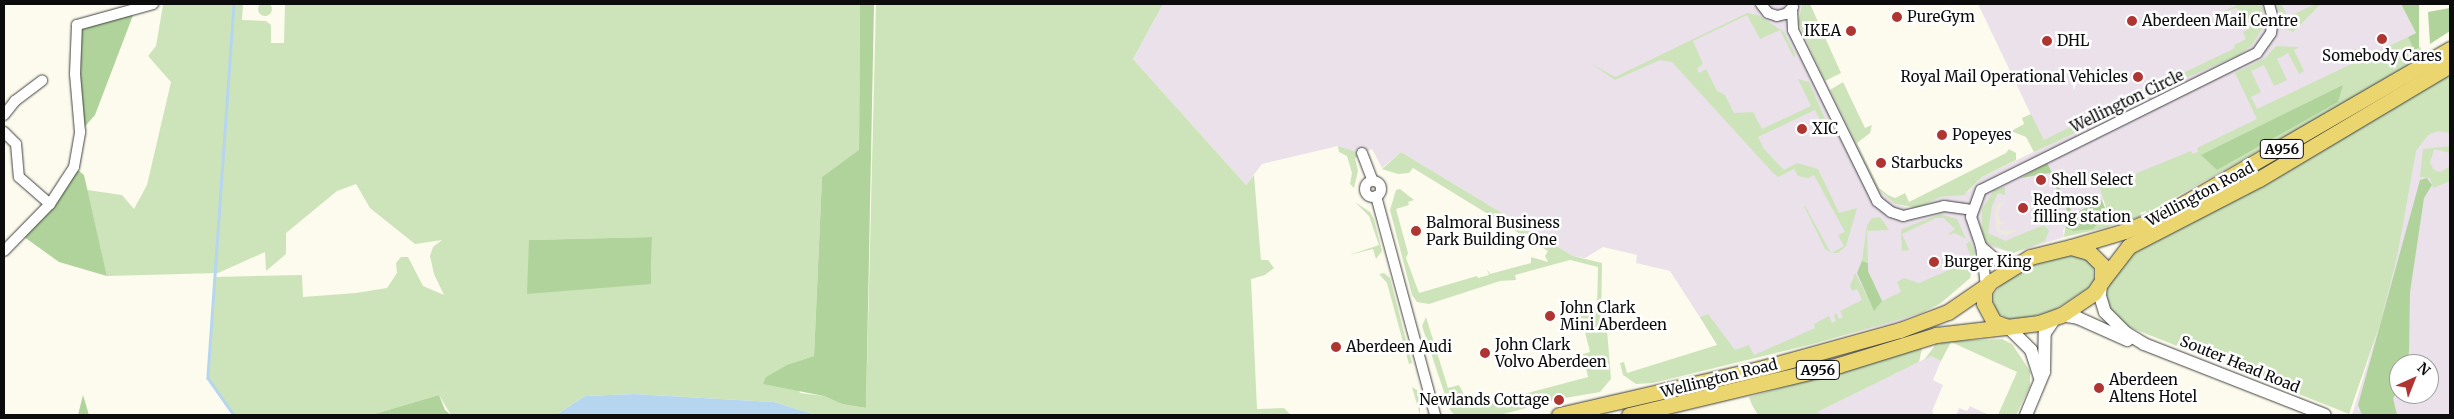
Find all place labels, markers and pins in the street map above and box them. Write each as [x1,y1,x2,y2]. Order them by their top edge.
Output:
place label: PureGym [1907,8,1975,26]
marker: PureGym [1891,11,1903,23]
place label: Aberdeen Mail Centre [2142,12,2298,30]
marker: Aberdeen Mail Centre [2126,15,2138,27]
place label: IKEA [1804,22,1841,40]
marker: IKEA [1845,25,1857,37]
place label: DHL [2057,32,2089,50]
marker: Somebody Cares [2376,33,2388,45]
marker: DHL [2041,35,2053,47]
place label: Somebody Cares [2322,47,2442,65]
place label: Royal Mail Operational Vehicles [1900,68,2128,86]
marker: Royal Mail Operational Vehicles [2132,71,2144,83]
place label: XIC [1812,120,1838,138]
marker: XIC [1796,123,1808,135]
place label: Popeyes [1952,126,2012,144]
marker: Popeyes [1936,129,1948,141]
place label: Starbucks [1891,154,1963,172]
marker: Starbucks [1875,157,1887,169]
place label: Shell Select [2051,171,2133,189]
marker: Shell Select [2035,174,2047,186]
place label: Redmoss filling station [2033,190,2131,225]
marker: Redmoss filling station [2017,202,2029,214]
place label: Balmoral Business Park Building One [1426,213,1560,248]
marker: Balmoral Business Park Building One [1410,225,1422,237]
place label: Burger King [1944,253,2031,271]
marker: Burger King [1928,256,1940,268]
place label: John Clark Mini Aberdeen [1560,298,1667,333]
marker: John Clark Mini Aberdeen [1544,310,1556,322]
place label: John Clark Volvo Aberdeen [1495,335,1607,370]
place label: Aberdeen Audi [1346,338,1452,356]
marker: Aberdeen Audi [1330,341,1342,353]
marker: John Clark Volvo Aberdeen [1479,347,1491,359]
place label: Aberdeen Altens Hotel [2109,370,2197,405]
marker: Aberdeen Altens Hotel [2093,382,2105,394]
place label: Newlands Cottage [1419,391,1549,409]
marker: Newlands Cottage [1553,394,1565,406]

